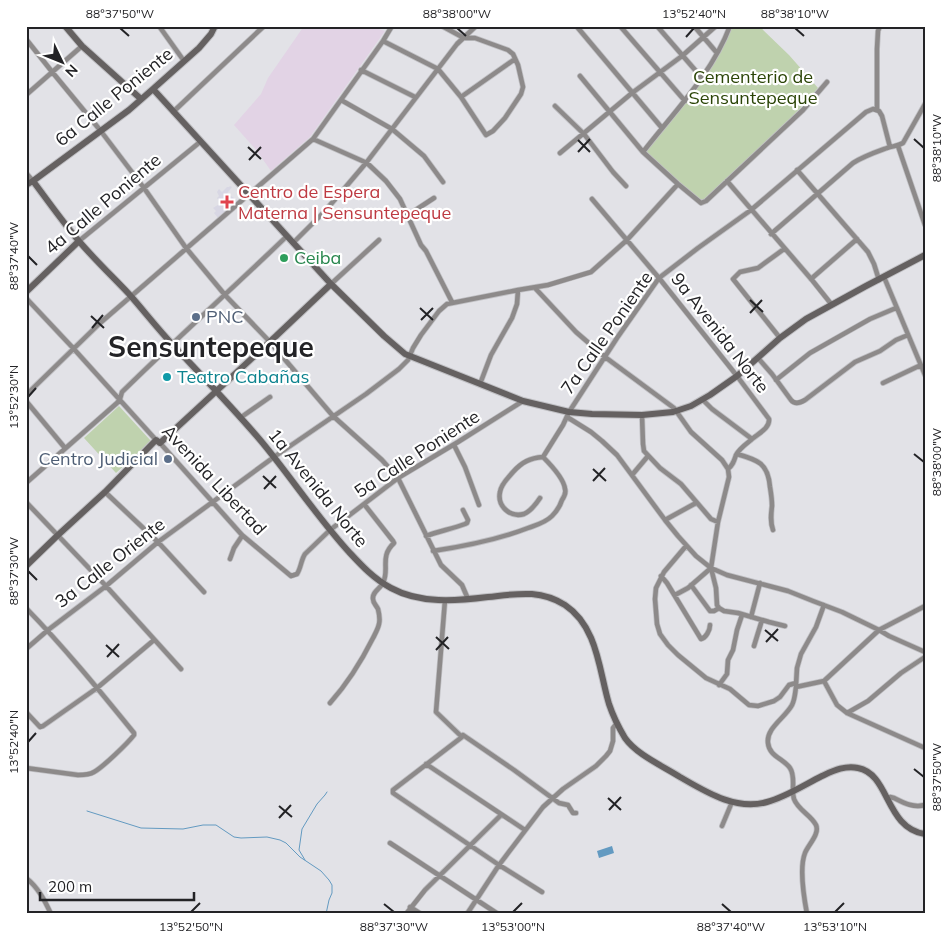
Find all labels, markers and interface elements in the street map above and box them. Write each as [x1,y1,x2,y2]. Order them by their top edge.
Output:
text: 88°37'50"W [86,6,154,21]
text: 88°38'00"W [423,6,491,21]
text: 13°52'40"N [662,6,726,21]
text: 88°38'10"W [761,6,829,21]
north arrow [38,38,88,88]
street label: 6a Calle Poniente [50,42,177,151]
text: N [61,61,82,81]
park label: Cementerio de Sensuntepeque [689,65,818,109]
text: 88°38'10"W [929,114,944,182]
street label: 4a Calle Poniente [40,148,166,259]
place label: Centro de Espera Materna | Sensuntepeque [238,180,451,224]
marker: Centro de Espera Materna | Sensuntepeque [220,195,234,209]
text: 88°37'40"W [6,222,21,290]
place label: Ceiba [294,246,341,269]
marker: Ceiba [278,252,290,264]
street label: 7a Calle Poniente [556,267,658,399]
street label: 9a Avenida Norte [666,268,774,397]
place label: PNC [206,305,243,328]
marker: PNC [190,311,202,323]
district label: Sensuntepeque [108,329,314,364]
text: 13°52'30"N [6,365,21,429]
place label: Teatro Cabañas [177,365,310,388]
marker: Teatro Cabañas [161,371,173,383]
street label: 5a Calle Poniente [350,404,484,503]
street label: Avenida Libertad [157,420,271,540]
street label: 1a Avenida Norte [263,424,373,552]
text: 88°38'00"W [929,428,944,496]
place label: Centro Judicial [39,447,158,470]
marker: Centro Judicial [162,453,174,465]
street label: 3a Calle Oriente [50,513,169,613]
text: 88°37'30"W [6,537,21,605]
text: 13°52'40"N [6,710,21,774]
text: 88°37'50"W [929,743,944,811]
scale bar [40,870,194,902]
text: 200 m [48,877,92,896]
text: 13°52'50"N [159,919,223,934]
text: 88°37'30"W [360,919,428,934]
text: 13°53'00"N [481,919,545,934]
text: 88°37'40"W [697,919,765,934]
text: 13°53'10"N [803,919,867,934]

